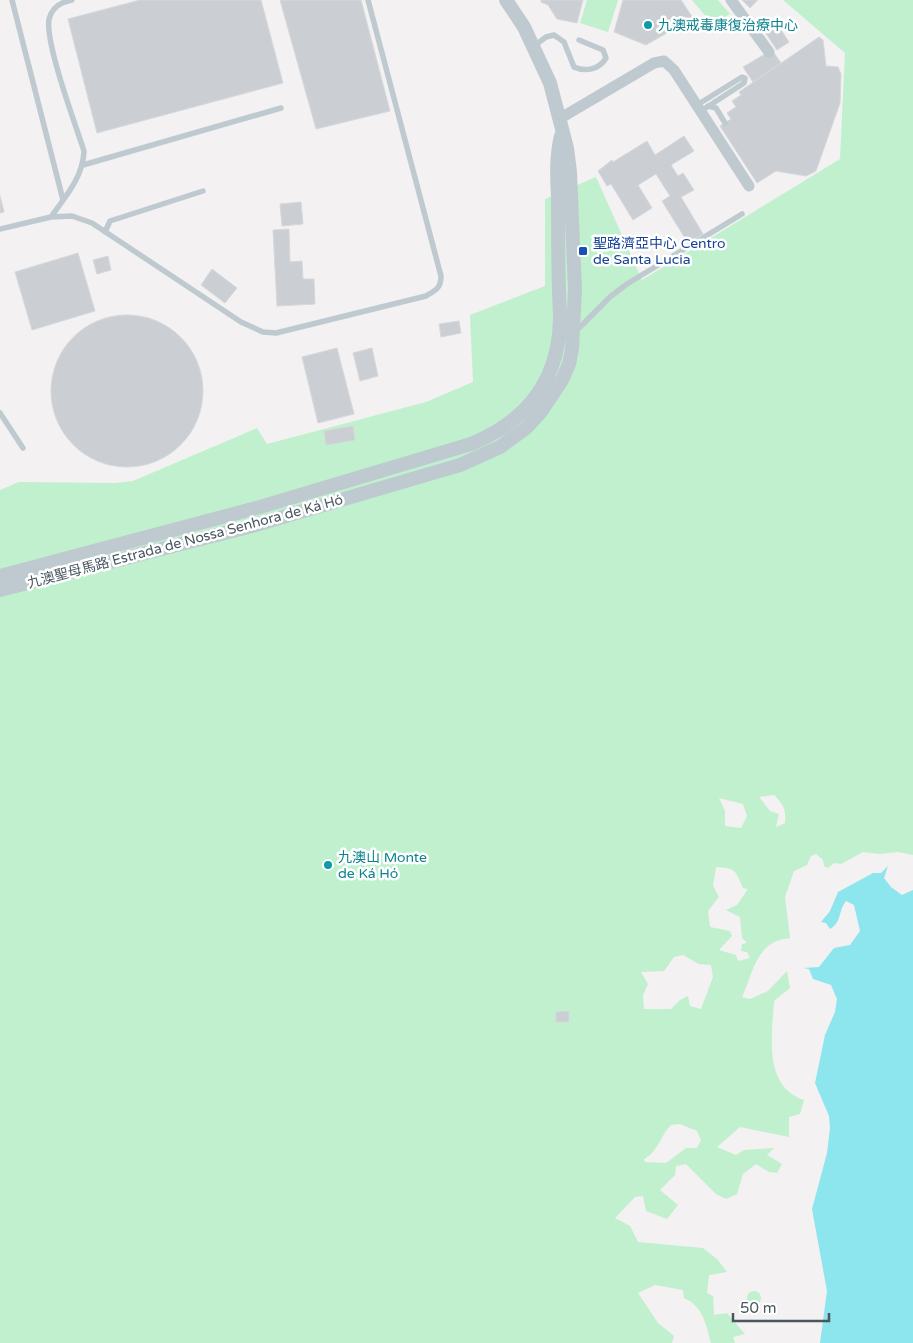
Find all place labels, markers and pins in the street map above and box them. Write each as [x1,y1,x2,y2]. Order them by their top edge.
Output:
place label: 九澳戒毒康復治療中心 [658,17,798,34]
marker: 九澳戒毒康復治療中心 [642,19,654,31]
place label: 聖路濟亞中心 Centro de Santa Lucia [593,235,725,268]
marker: 聖路濟亞中心 Centro de Santa Lucia [577,245,589,257]
place label: 九澳山 Monte de Ká Hó [338,849,427,882]
marker: 九澳山 Monte de Ká Hó [322,859,334,871]

